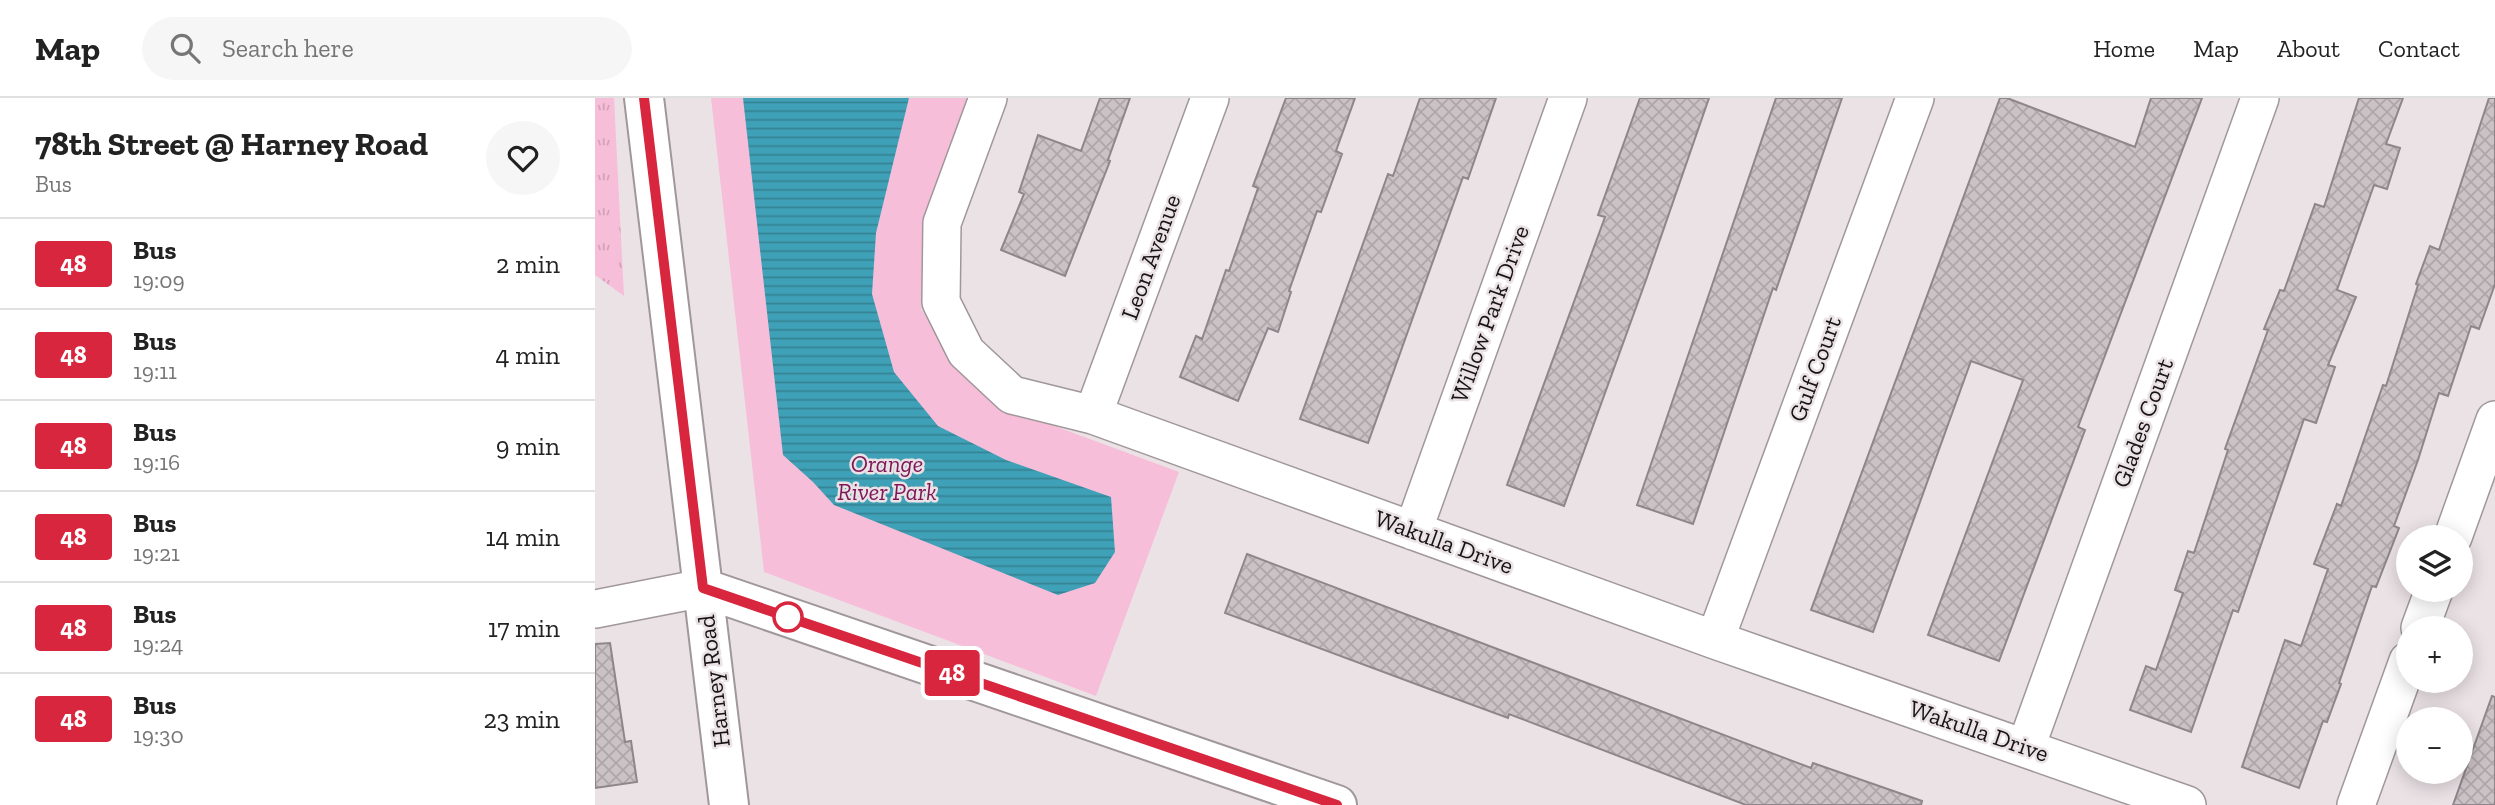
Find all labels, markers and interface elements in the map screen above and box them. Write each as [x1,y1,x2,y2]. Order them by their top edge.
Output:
search box [142,17,632,80]
text: Map [35,29,100,68]
icon: search [166,29,204,67]
text: Search here [222,32,354,64]
text: Home [2093,34,2155,63]
text: Map [2193,34,2239,63]
text: About [2277,34,2340,63]
text: Contact [2378,34,2460,63]
button: heart [486,121,560,195]
text: 78th Street @ Harney Road [35,124,428,163]
text: Bus [35,170,72,198]
street label: Leon Avenue [1114,190,1187,323]
street label: Willow Park Drive [1444,221,1535,406]
text: Bus [133,234,176,266]
text: 2 min [496,248,560,280]
text: 48 [60,249,87,278]
text: 19:09 [133,266,185,294]
street label: Gulf Court [1782,312,1847,425]
text: Bus [133,325,176,357]
text: 4 min [495,339,560,371]
text: 48 [60,340,87,369]
street label: Glades Court [2106,354,2179,491]
text: 19:11 [133,357,177,385]
text: Bus [133,416,176,448]
text: 9 min [496,430,560,462]
text: 48 [60,431,87,460]
text: 19:16 [133,448,180,476]
park label: Orange River Park [837,449,937,506]
street label: Wakulla Drive [1371,503,1517,580]
text: Bus [133,507,176,539]
text: 14 min [485,521,560,553]
text: 48 [60,522,87,551]
map controls [2396,525,2473,784]
button: layers [2396,525,2473,602]
text: 19:21 [133,539,180,567]
text: Bus [133,598,176,630]
unlabelled marker [773,602,803,632]
text: 17 min [488,612,560,644]
text: 48 [60,613,87,642]
street label: Harney Road [691,613,736,749]
button: + [2396,616,2473,693]
text: 19:24 [133,630,183,658]
line badge: 48 [921,650,983,696]
text: 48 [939,658,965,687]
text: Bus [133,689,176,721]
street label: Wakulla Drive [1906,693,2053,768]
text: 23 min [483,703,560,735]
text: 48 [60,704,87,733]
button: − [2396,707,2473,784]
text: 19:30 [133,721,184,749]

